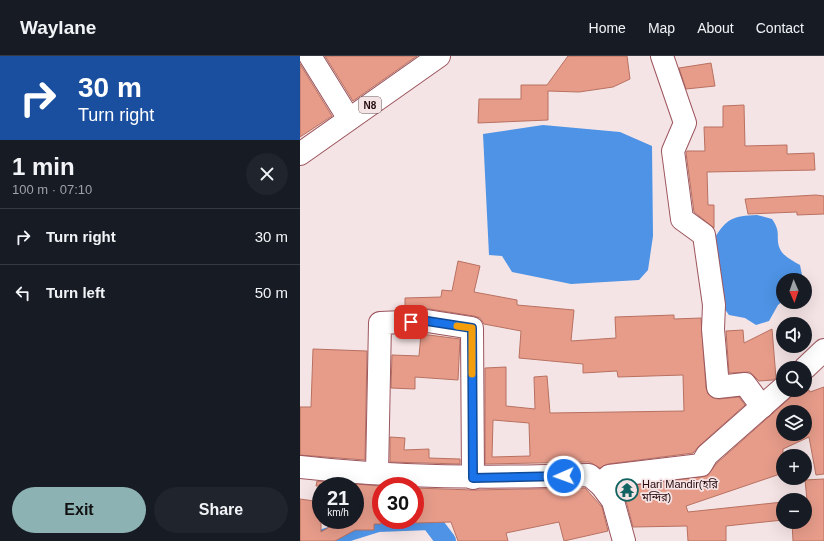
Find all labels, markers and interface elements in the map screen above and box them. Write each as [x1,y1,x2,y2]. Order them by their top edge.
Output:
text: Waylane [20,17,96,38]
text: Home [589,20,626,36]
text: Map [648,20,675,36]
text: About [697,20,734,36]
text: Contact [756,20,804,36]
icon: right [12,72,64,124]
text: 30 m [78,72,142,103]
road number: N8 [359,97,381,113]
text: Turn right [78,105,154,125]
text: 1 min [12,153,75,180]
button: close [246,153,288,195]
text: 100 m · 07:10 [12,182,92,197]
icon: right [12,226,34,248]
text: Turn right [46,228,116,245]
text: 30 m [255,228,288,245]
north arrow [776,273,812,309]
map controls [776,273,812,529]
icon: left [12,282,34,304]
text: Turn left [46,284,105,301]
text: 50 m [255,284,288,301]
pin [394,305,428,339]
icon: arrive [400,311,422,333]
button: sound [776,317,812,353]
button: search [776,361,812,397]
button: layers [776,405,812,441]
button: + [776,449,812,485]
position arrow [543,455,585,497]
speed limit sign: 30 [372,477,424,529]
temple icon: Hari Mandir(হরি মন্দির) [614,477,640,503]
place label: Hari Mandir(হরি মন্দির) [641,478,718,503]
button: Exit [12,487,146,533]
button: Share [154,487,288,533]
text: 21 [327,487,349,509]
button: − [776,493,812,529]
text: km/h [327,507,349,518]

